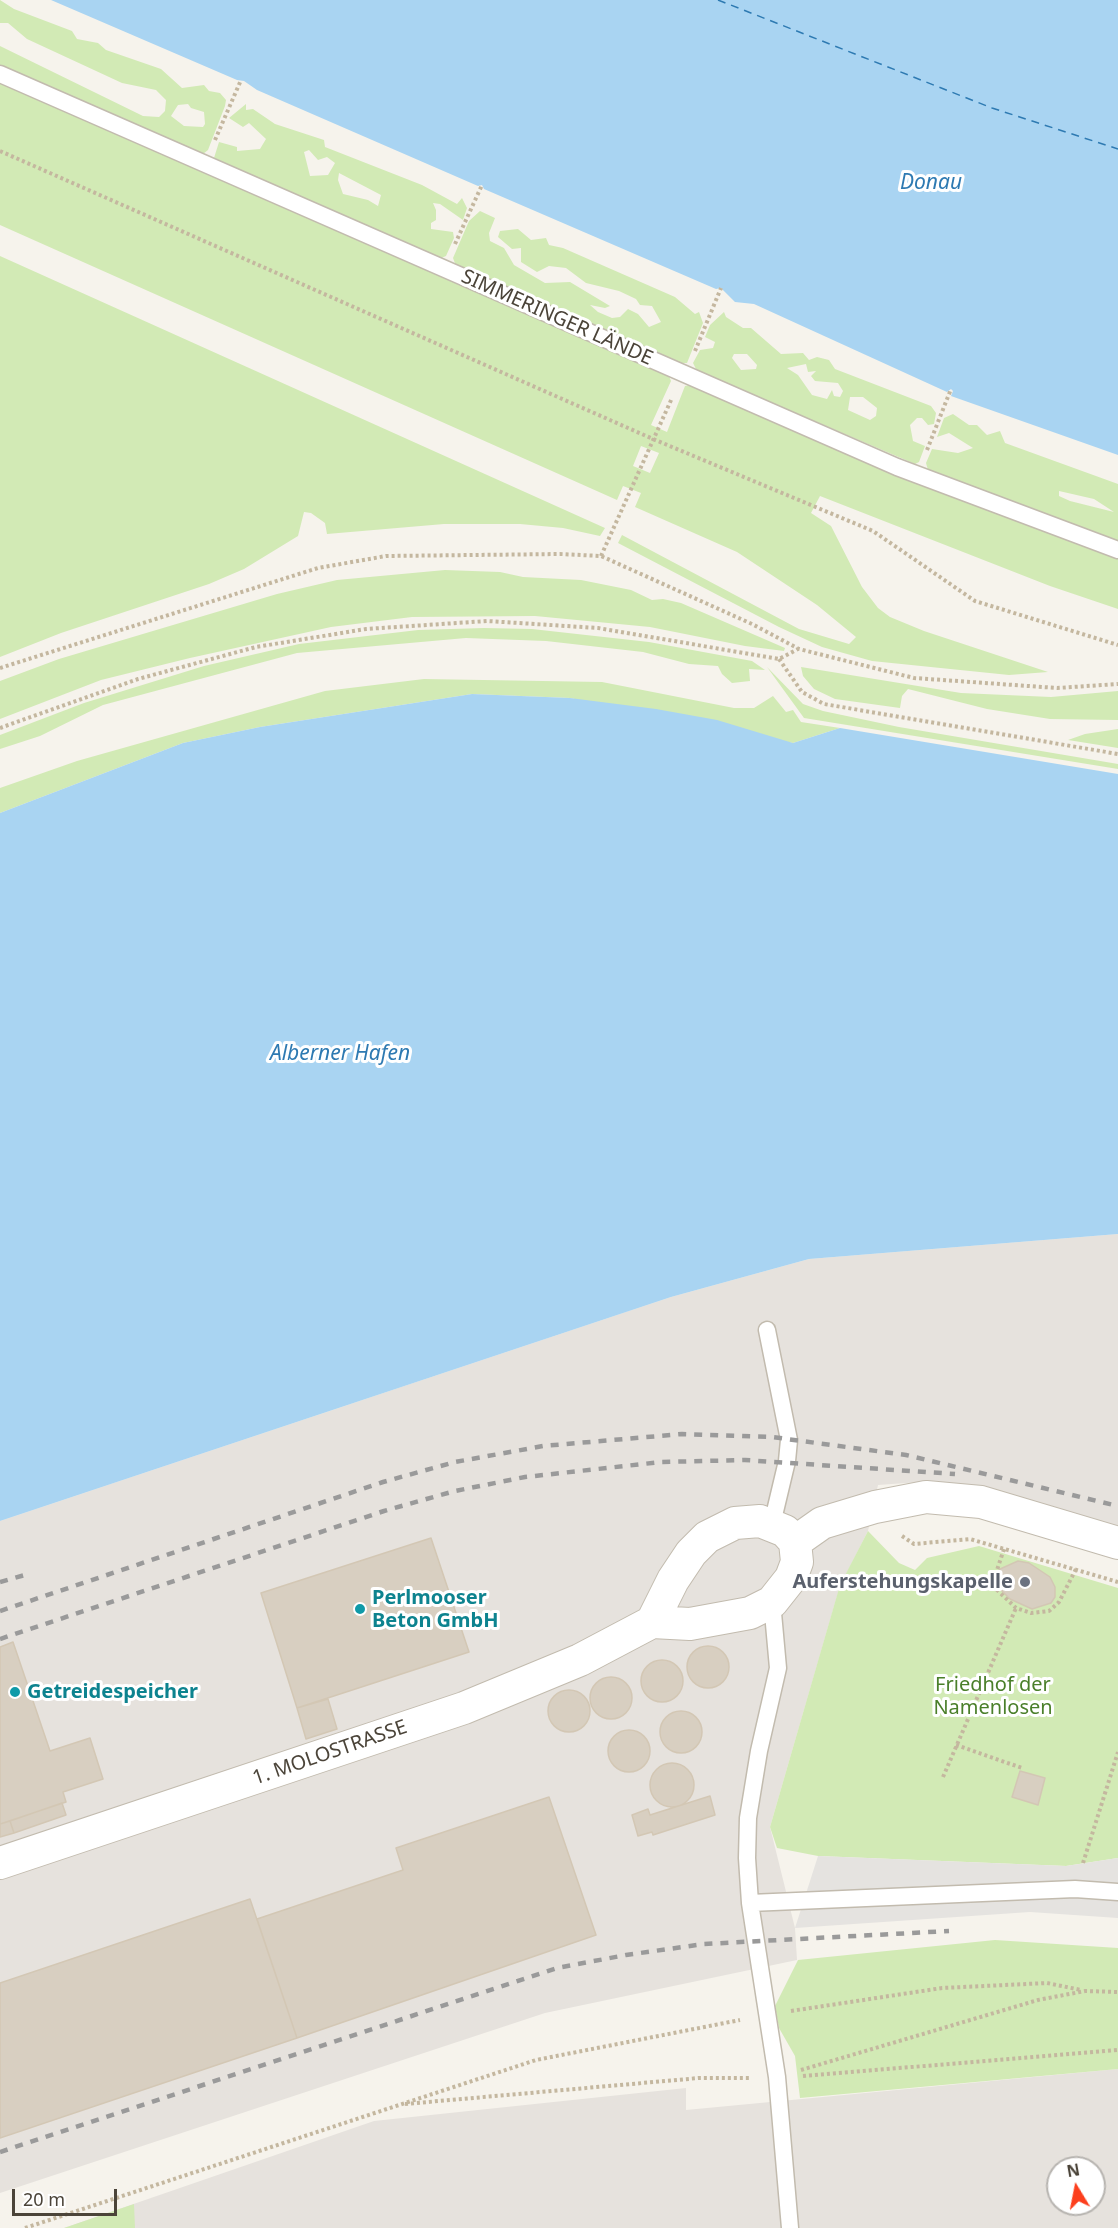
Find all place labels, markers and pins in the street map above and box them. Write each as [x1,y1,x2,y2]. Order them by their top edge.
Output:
place label: Auferstehungskapelle [792,1570,1013,1594]
marker: Auferstehungskapelle [1018,1575,1032,1589]
place label: Perlmooser Beton GmbH [372,1586,499,1633]
marker: Perlmooser Beton GmbH [353,1602,367,1616]
place label: Getreidespeicher [27,1680,198,1704]
marker: Getreidespeicher [8,1685,22,1699]

